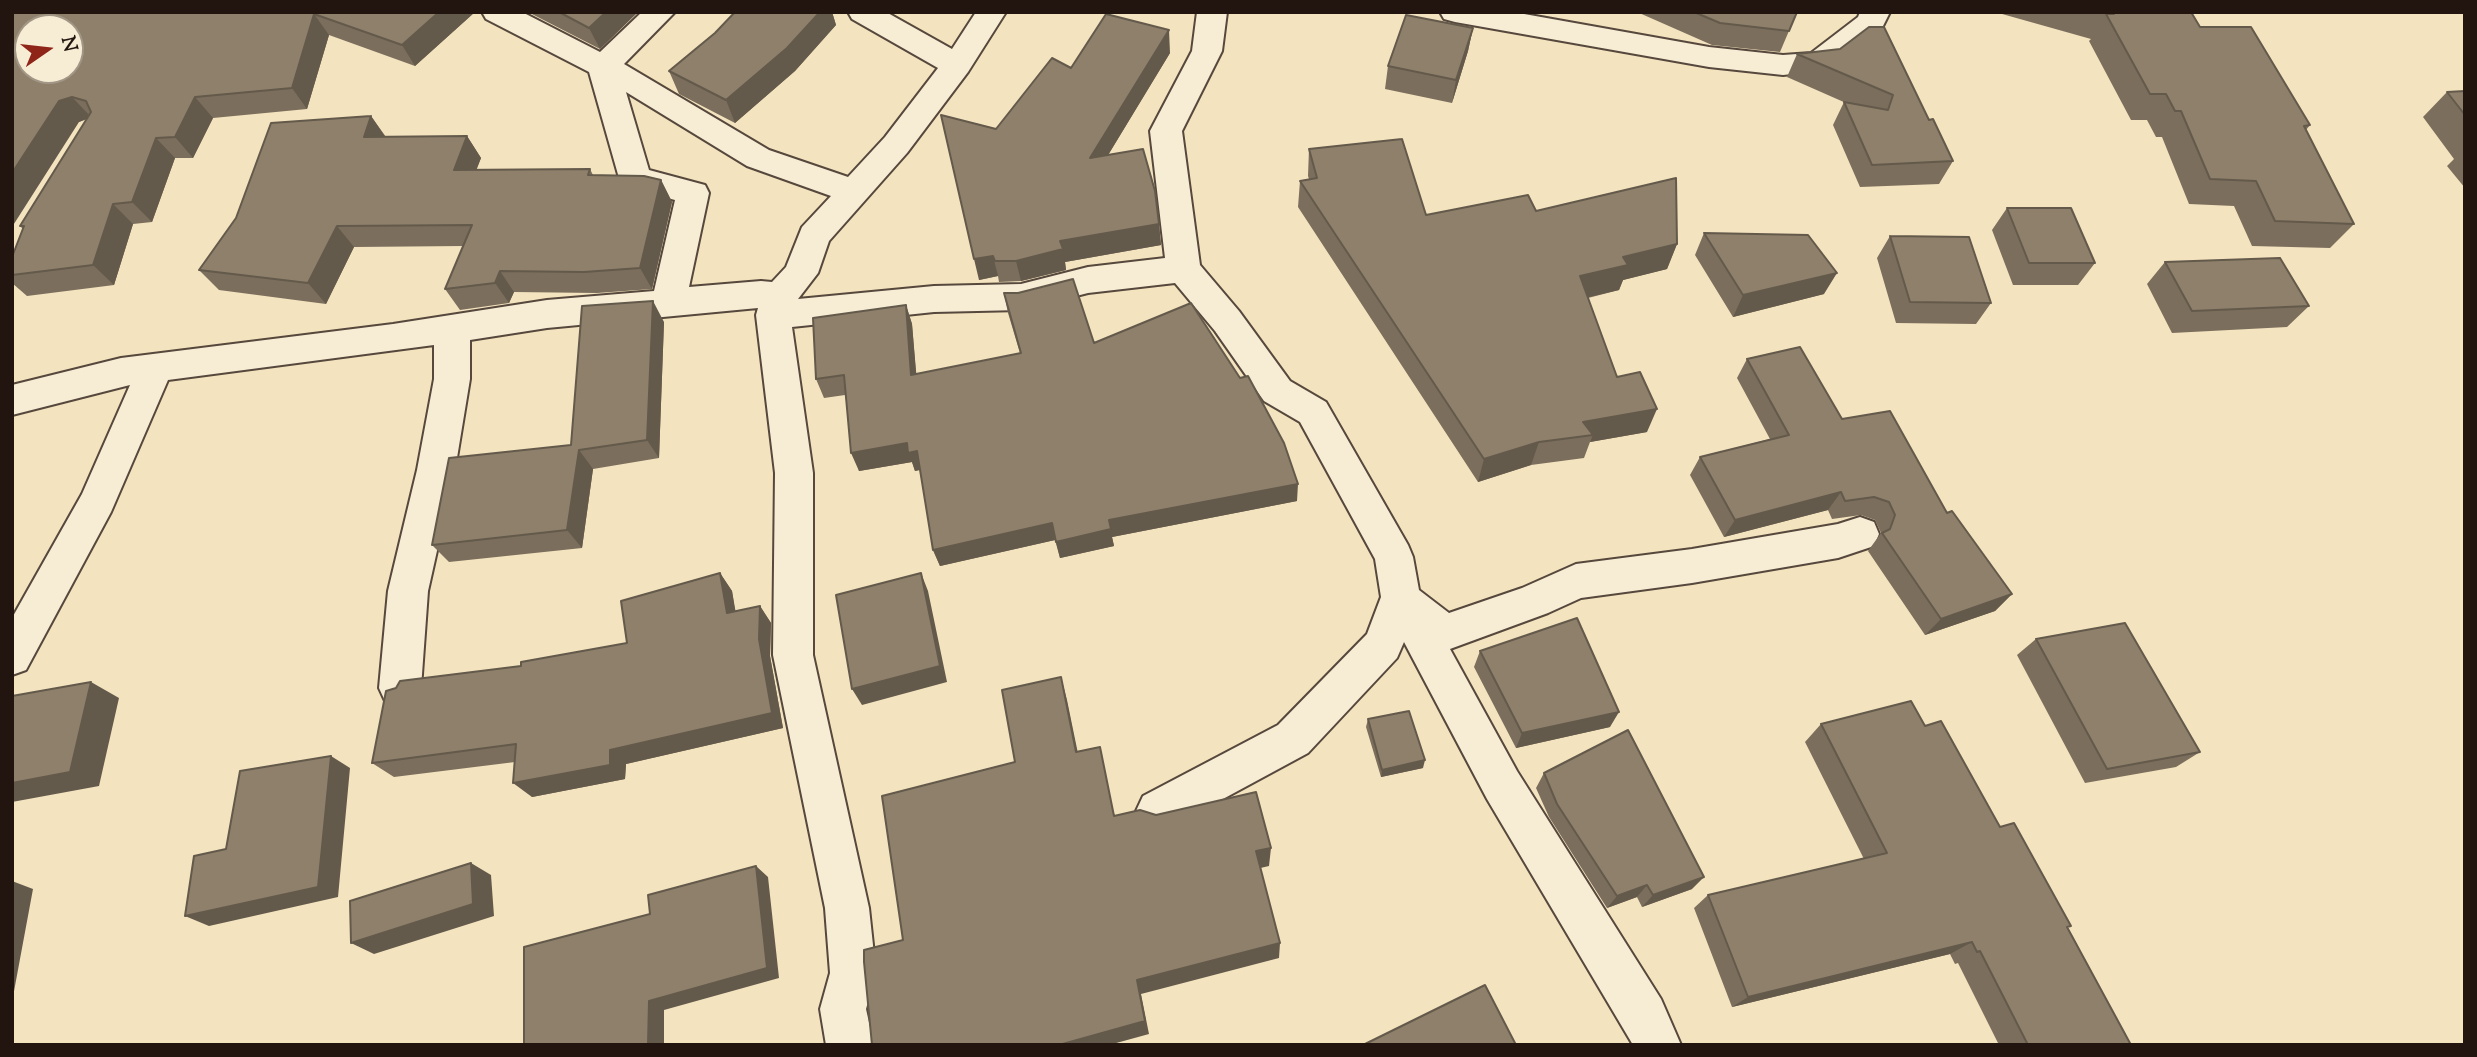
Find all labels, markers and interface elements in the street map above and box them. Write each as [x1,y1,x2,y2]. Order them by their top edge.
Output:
north arrow [14,14,84,84]
text: N [53,34,83,55]

